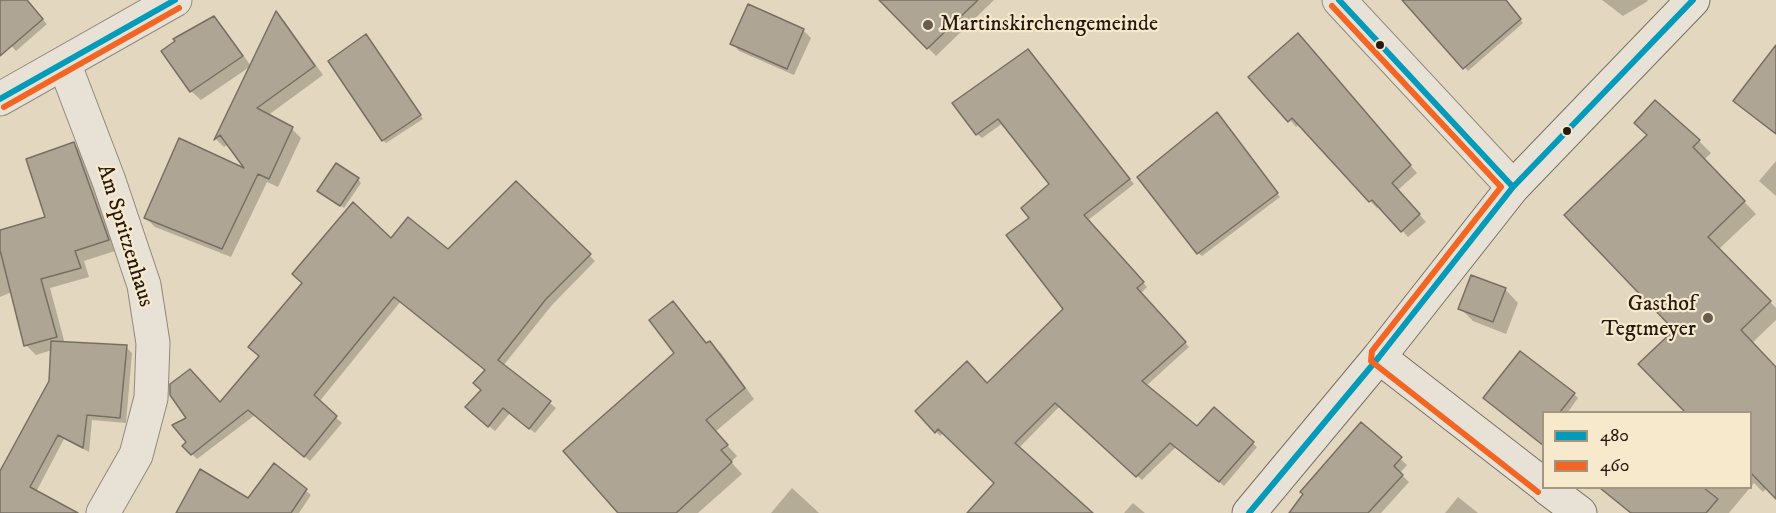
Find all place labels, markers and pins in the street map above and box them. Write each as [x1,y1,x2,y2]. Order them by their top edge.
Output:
place label: Martinskirchengemeinde [940,12,1158,38]
marker: Martinskirchengemeinde [921,18,935,32]
unlabelled marker [1374,39,1386,51]
unlabelled marker [1561,125,1573,137]
place label: Gasthof Tegtmeyer [1601,292,1696,344]
marker: Gasthof Tegtmeyer [1701,311,1715,325]

